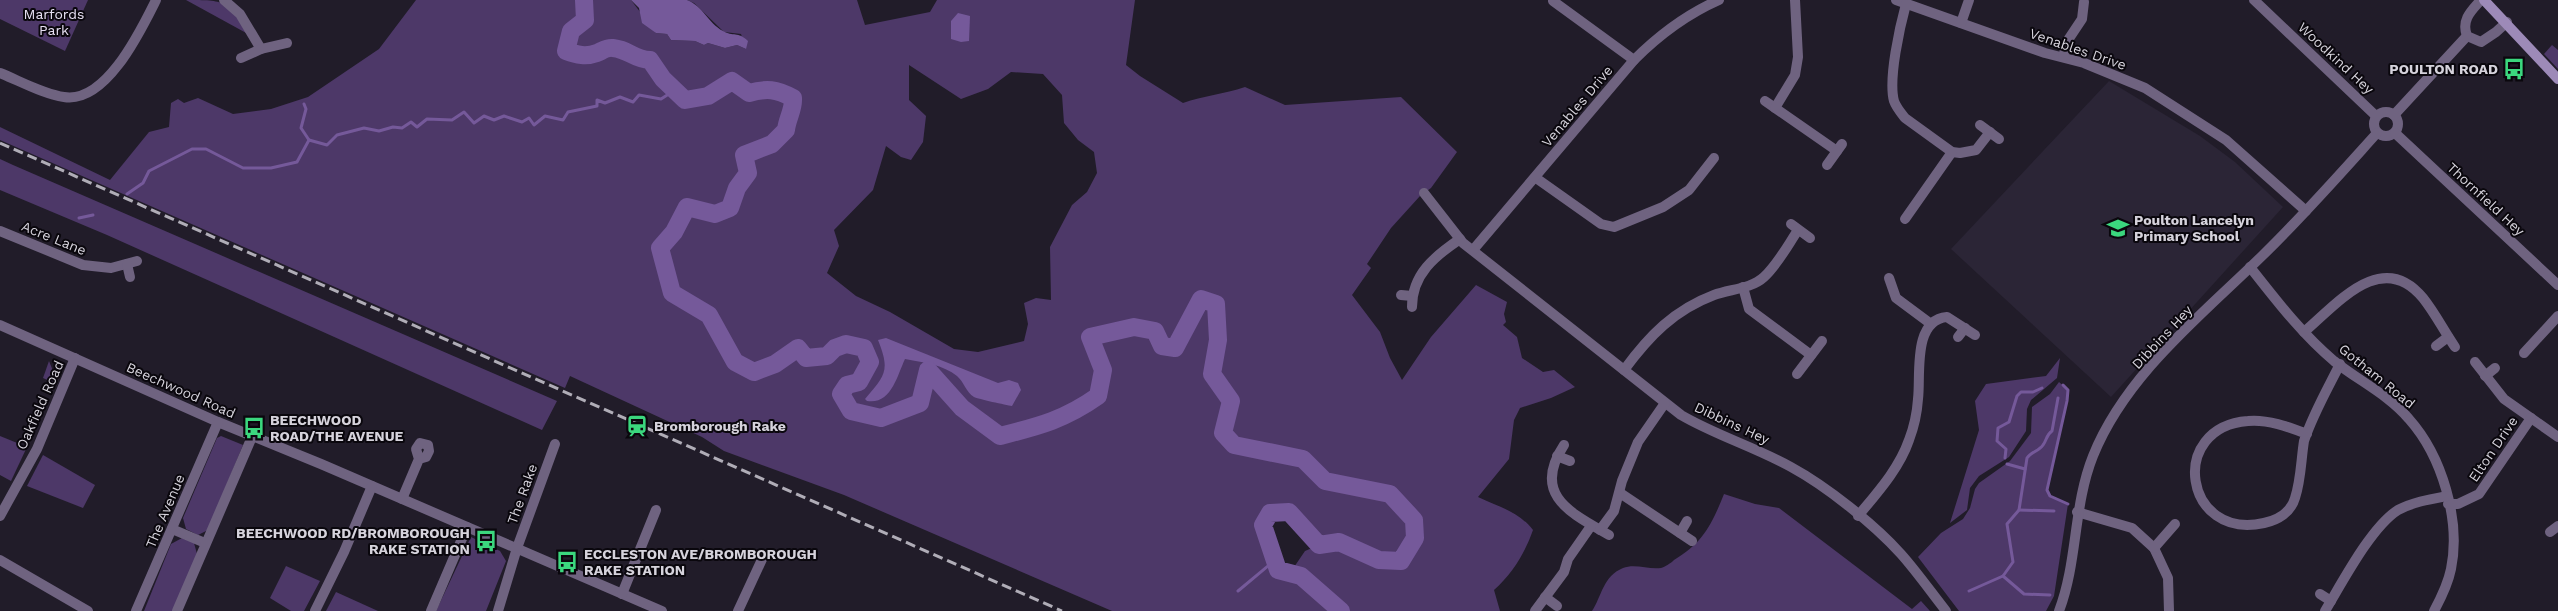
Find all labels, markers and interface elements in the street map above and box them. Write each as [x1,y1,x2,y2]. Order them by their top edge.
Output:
park label: Marfords Park [24,6,84,38]
street label: Woodkind Hey [2295,19,2378,98]
street label: Venables Drive [2028,25,2128,73]
bus stop icon: POULTON ROAD [2501,56,2527,82]
place label: POULTON ROAD [2389,61,2498,77]
street label: Venables Drive [1538,62,1616,150]
street label: Thornfield Hey [2444,159,2529,239]
place label: Poulton Lancelyn Primary School [2134,212,2254,244]
school or university icon: Poulton Lancelyn Primary School [2105,215,2131,241]
street label: Acre Lane [19,218,89,258]
street label: Dibbins Hey [2129,301,2196,372]
street label: Gotham Road [2336,340,2418,412]
street label: Oakfield Road [13,358,67,452]
street label: Beechwood Road [124,359,238,421]
street label: Dibbins Hey [1692,399,1773,448]
place label: BEECHWOOD ROAD/THE AVENUE [270,412,404,444]
station icon: Bromborough Rake [624,413,650,439]
street label: Elton Drive [2465,413,2521,485]
bus stop icon: BEECHWOOD ROAD/THE AVENUE [241,415,267,441]
place label: Bromborough Rake [654,418,786,434]
street label: The Rake [504,462,540,526]
street label: The Avenue [142,472,188,550]
place label: BEECHWOOD RD/BROMBOROUGH RAKE STATION [236,525,470,557]
bus stop icon: BEECHWOOD RD/BROMBOROUGH RAKE STATION [473,528,499,554]
place label: ECCLESTON AVE/BROMBOROUGH RAKE STATION [584,546,817,578]
bus stop icon: ECCLESTON AVE/BROMBOROUGH RAKE STATION [554,549,580,575]

